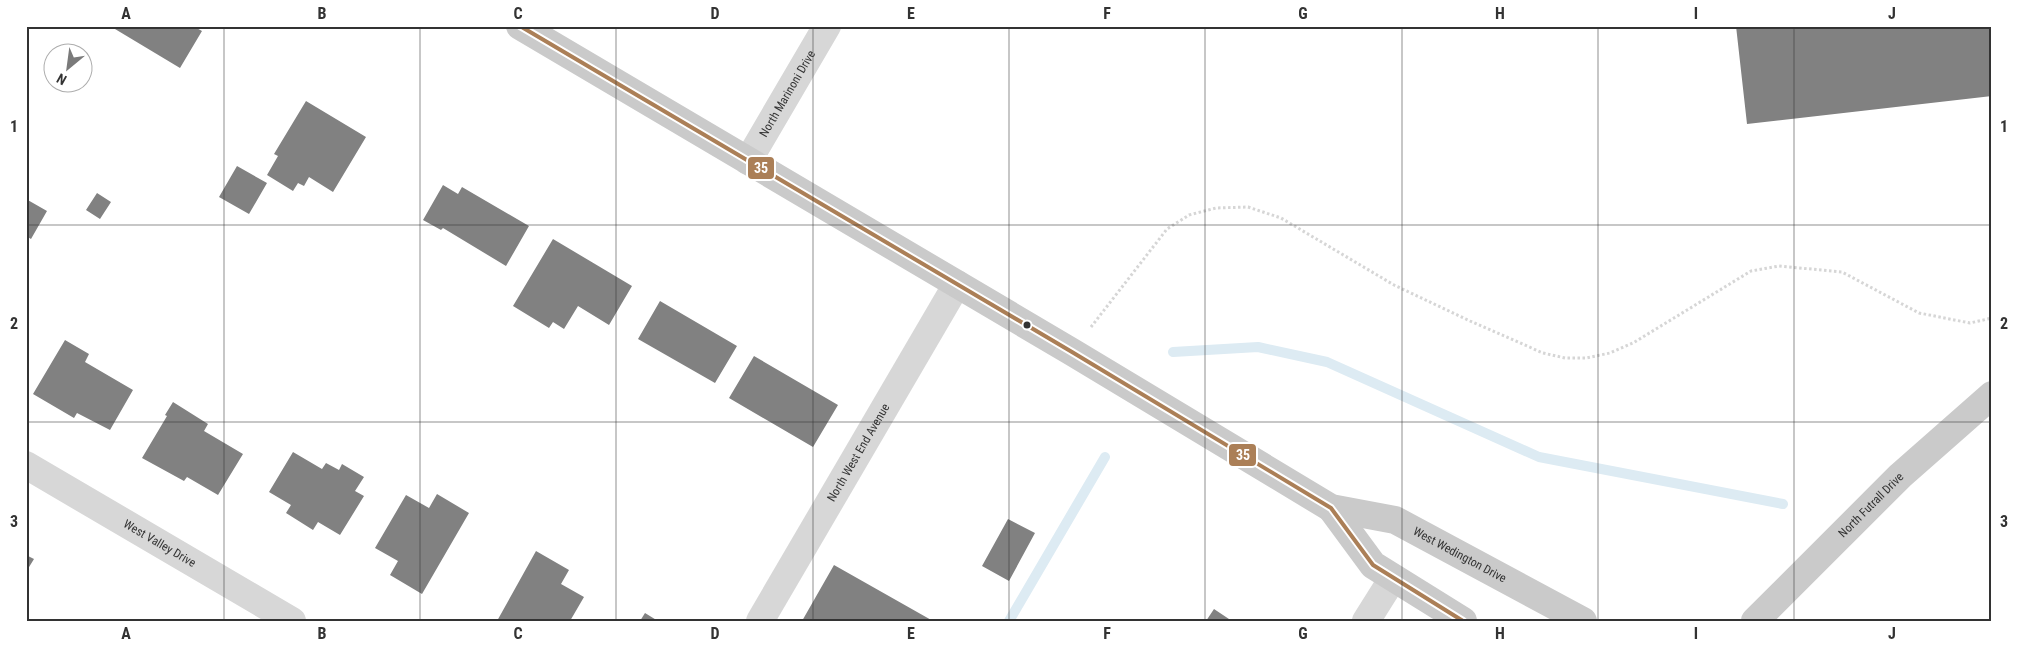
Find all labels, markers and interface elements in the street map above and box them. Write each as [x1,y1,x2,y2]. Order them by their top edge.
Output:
text: A [121,4,131,23]
text: B [318,4,327,23]
text: C [513,4,523,23]
text: D [710,4,720,23]
text: E [907,4,915,23]
text: F [1103,4,1111,23]
text: G [1298,4,1308,23]
text: H [1495,4,1505,23]
text: I [1694,4,1698,23]
text: J [1888,4,1896,23]
north arrow [42,42,92,92]
street label: North Marinoni Drive [757,48,818,139]
text: N [54,70,69,88]
text: 1 [10,117,18,136]
text: 1 [2000,117,2008,136]
line badge: 35 [747,156,775,180]
text: 35 [754,160,768,176]
text: 2 [10,314,18,333]
text: 2 [2000,314,2008,333]
unlabelled marker [1022,320,1032,330]
street label: North West End Avenue [824,401,893,504]
line badge: 35 [1228,443,1257,467]
text: 35 [1236,447,1250,463]
street label: North Futrall Drive [1836,469,1907,540]
text: 3 [10,512,18,531]
text: 3 [2000,512,2008,531]
street label: West Valley Drive [121,517,199,570]
street label: West Wedington Drive [1411,524,1509,586]
text: A [121,624,131,643]
text: B [318,624,327,643]
text: C [513,624,523,643]
text: D [710,624,720,643]
text: E [907,624,915,643]
text: F [1103,624,1111,643]
text: G [1298,624,1308,643]
text: H [1495,624,1505,643]
text: I [1694,624,1698,643]
text: J [1888,624,1896,643]

